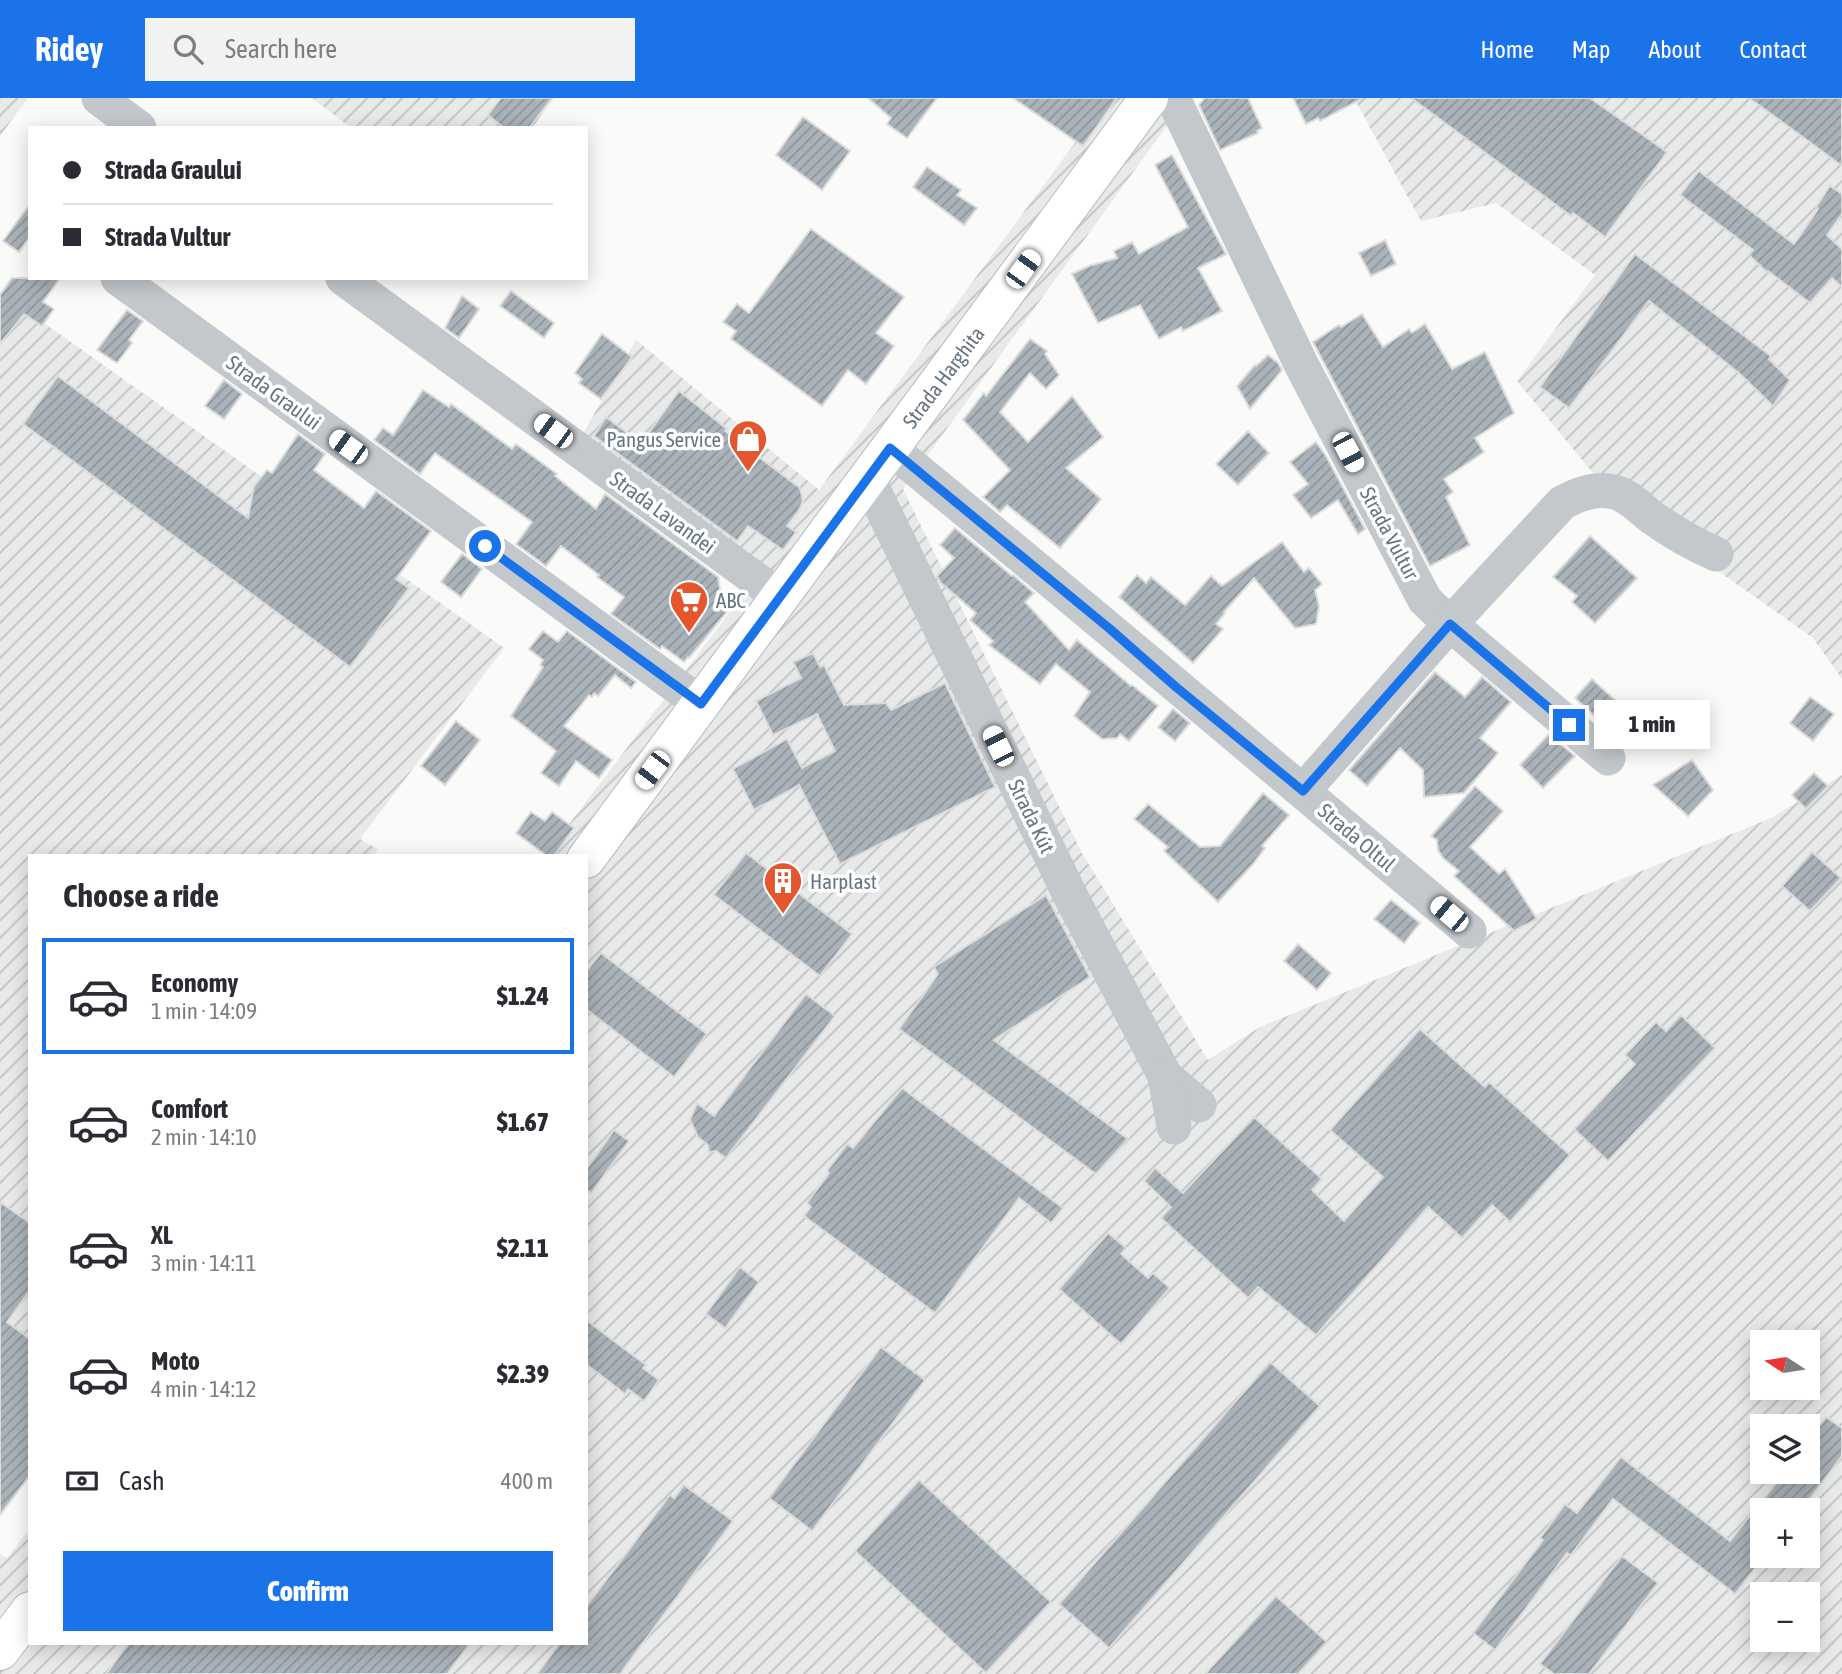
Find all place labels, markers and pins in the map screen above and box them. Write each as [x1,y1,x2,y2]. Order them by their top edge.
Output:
shop icon: Pangus Service [727,418,769,473]
place label: Pangus Service [606,427,721,451]
supermarket icon: ABC [668,579,710,634]
place label: ABC [716,588,746,612]
building icon: Harplast [762,860,804,915]
place label: Harplast [810,869,877,893]

